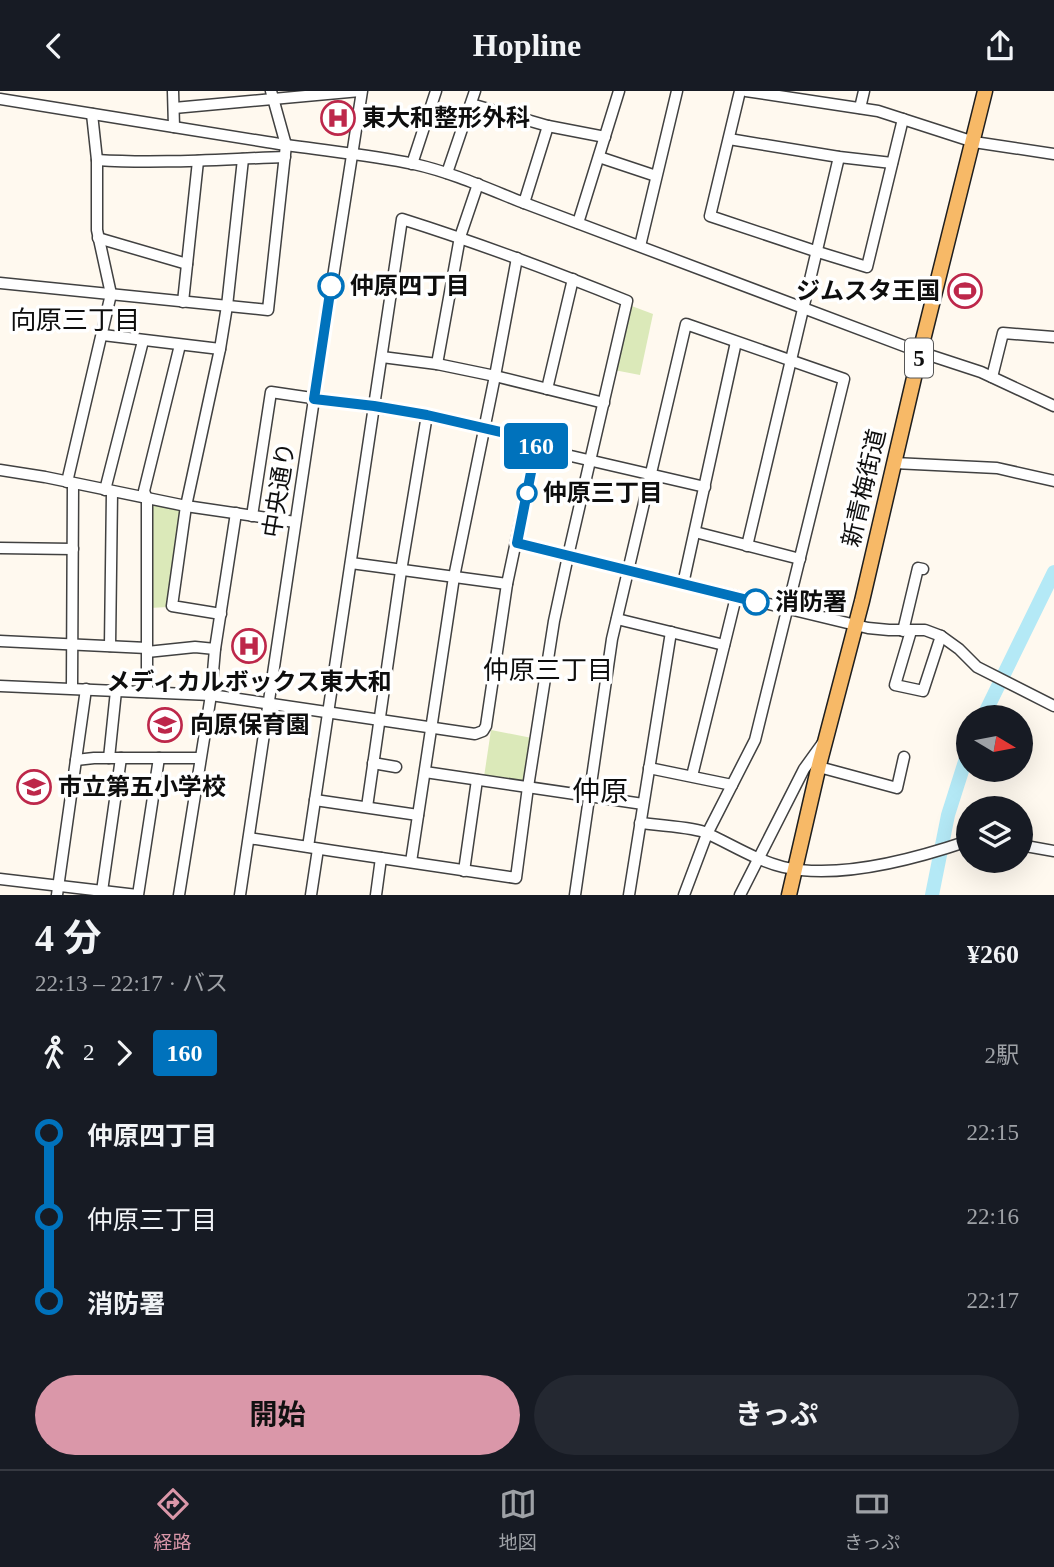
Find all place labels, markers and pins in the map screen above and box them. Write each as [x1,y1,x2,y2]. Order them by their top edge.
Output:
hospital icon: 東大和整形外科 [319,99,357,137]
place label: 東大和整形外科 [362,105,530,131]
sports icon: ジムスタ王国 [946,272,984,310]
marker: 仲原四丁目 [318,273,344,299]
place label: 仲原四丁目 [350,273,470,299]
place label: ジムスタ王国 [796,278,940,304]
place label: 仲原三丁目 [543,480,663,506]
marker: 仲原三丁目 [517,483,537,503]
marker: 消防署 [743,589,769,615]
place label: 消防署 [775,589,847,615]
hospital icon: メディカルボックス東大和 [230,627,268,665]
place label: メディカルボックス東大和 [106,669,392,695]
school or university icon: 向原保育園 [146,706,184,744]
place label: 向原保育園 [190,712,310,738]
school or university icon: 市立第五小学校 [15,768,53,806]
place label: 市立第五小学校 [58,774,226,800]

